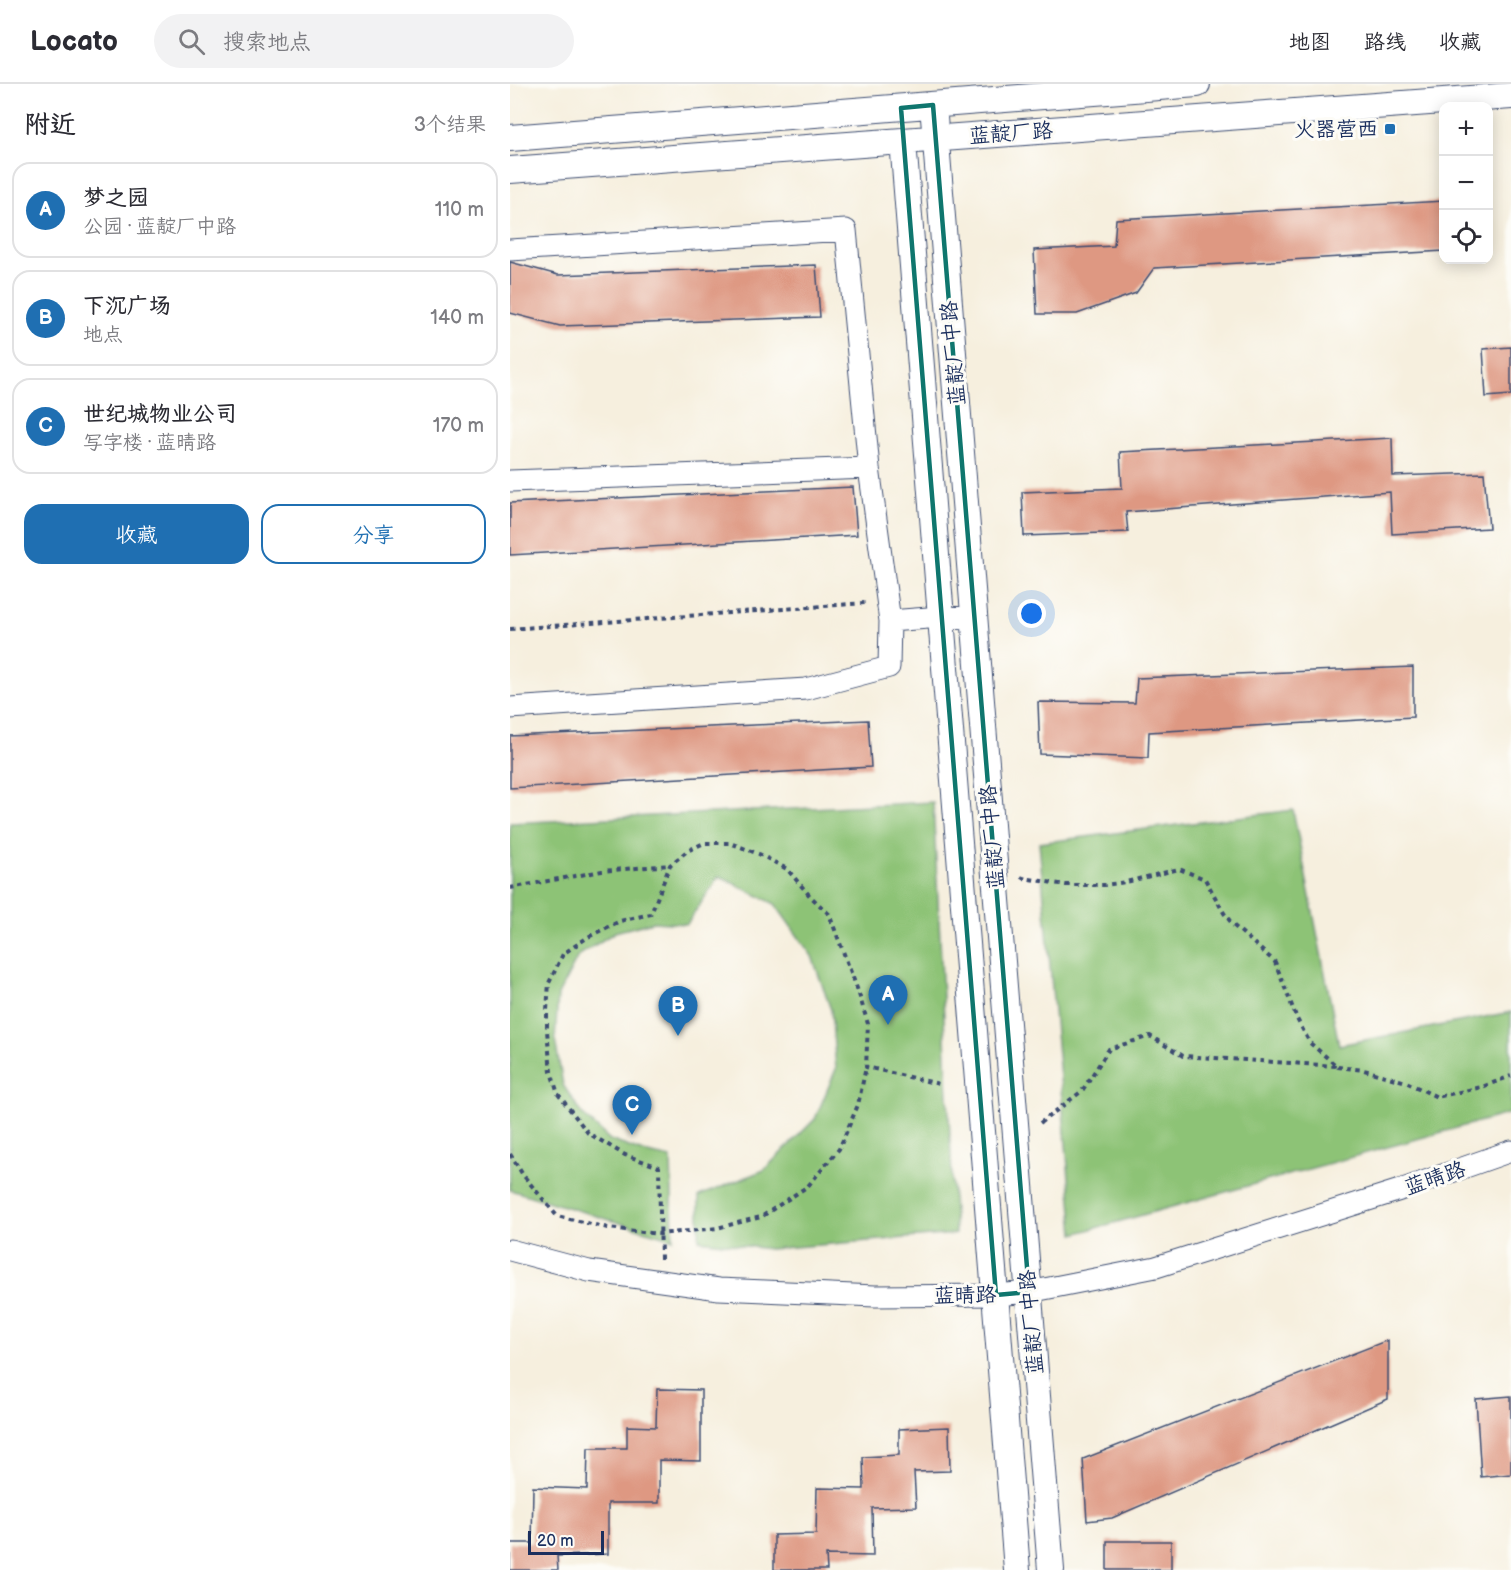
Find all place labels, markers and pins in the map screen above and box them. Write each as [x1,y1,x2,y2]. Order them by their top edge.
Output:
place label: 火器营西 [1294,117,1378,142]
marker: 火器营西 [1383,122,1397,136]
pin: A [868,976,908,1025]
pin: B [658,986,698,1036]
pin: C [612,1086,652,1135]

